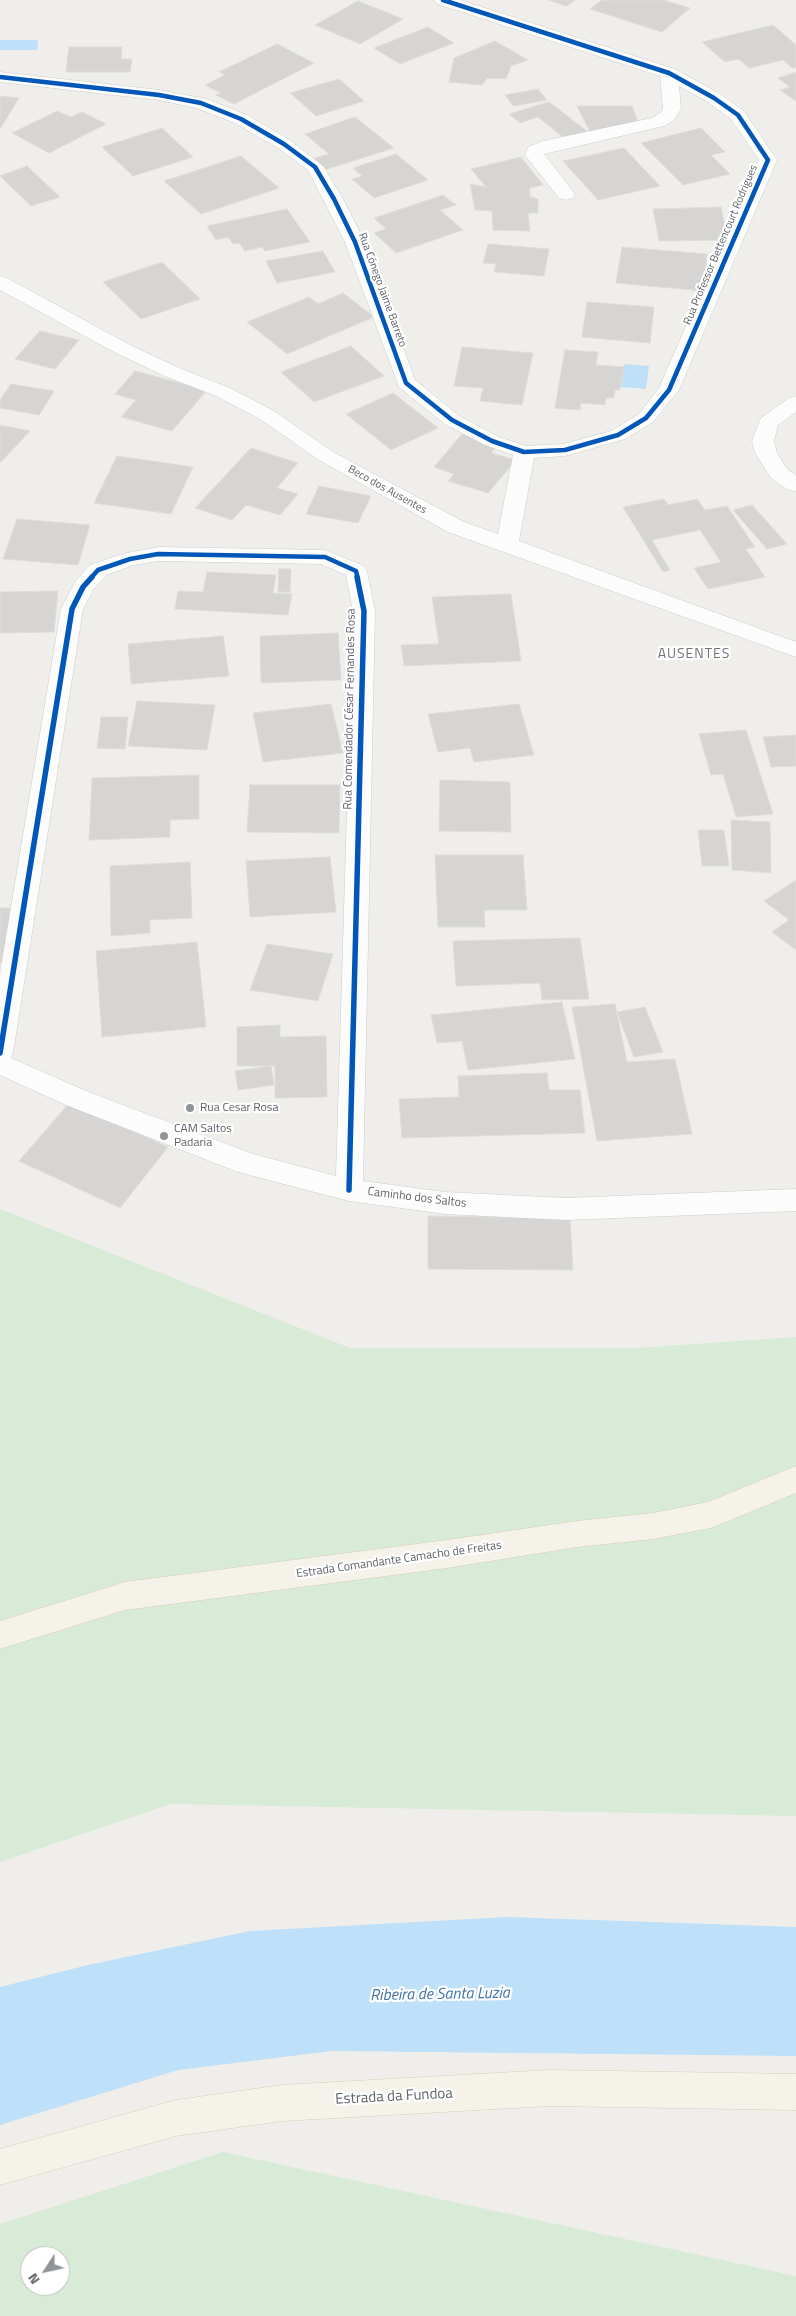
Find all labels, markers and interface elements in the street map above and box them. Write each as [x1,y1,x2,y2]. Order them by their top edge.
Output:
street label: Rua Professor Bettencourt Rodrigues [681,163,761,327]
street label: Rua Cónego Jaime Barreto [355,231,409,349]
street label: Beco dos Ausentes [345,463,429,517]
street label: Rua Comendador César Fernandes Rosa [341,608,359,810]
district label: AUSENTES [657,647,731,663]
place label: Rua Cesar Rosa [200,1101,278,1115]
marker: Rua Cesar Rosa [184,1102,196,1114]
place label: CAM Saltos Padaria [174,1122,232,1150]
marker: CAM Saltos Padaria [158,1130,170,1142]
street label: Caminho dos Saltos [367,1185,467,1211]
street label: Estrada Comandante Camacho de Freitas [295,1538,503,1582]
water label: Ribeira de Santa Luzia [370,1984,510,2006]
street label: Estrada da Fundoa [335,2085,453,2109]
north arrow [20,2246,70,2296]
text: N [22,2269,45,2289]

